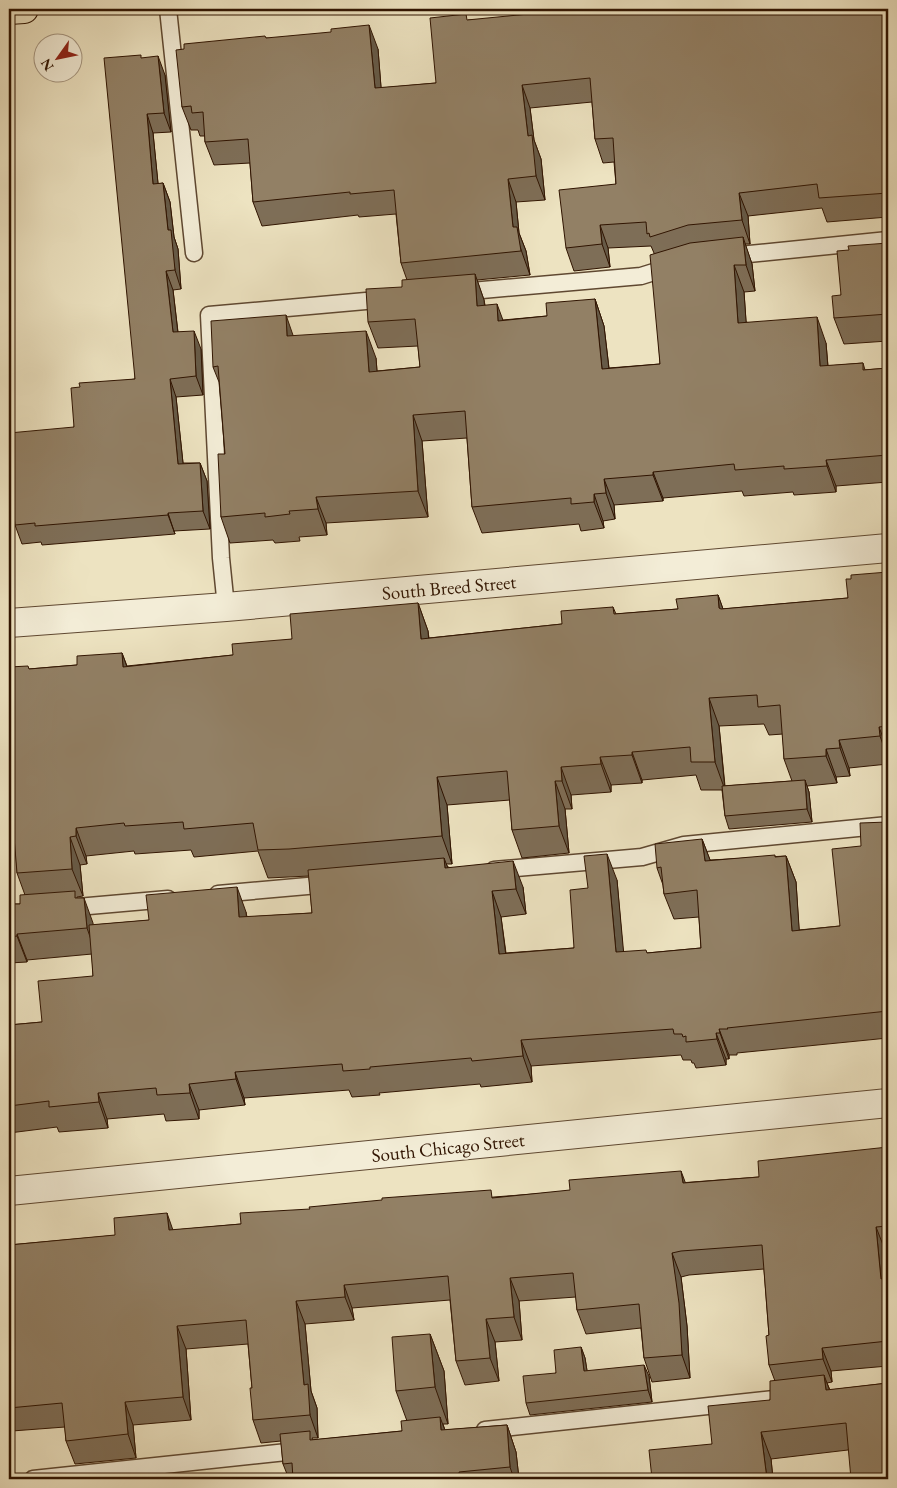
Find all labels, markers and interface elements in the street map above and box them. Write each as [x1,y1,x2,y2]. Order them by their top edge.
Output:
north arrow [32,32,82,82]
text: N [36,55,58,75]
street label: South Breed Street [381,569,517,606]
street label: South Chicago Street [370,1127,526,1168]

